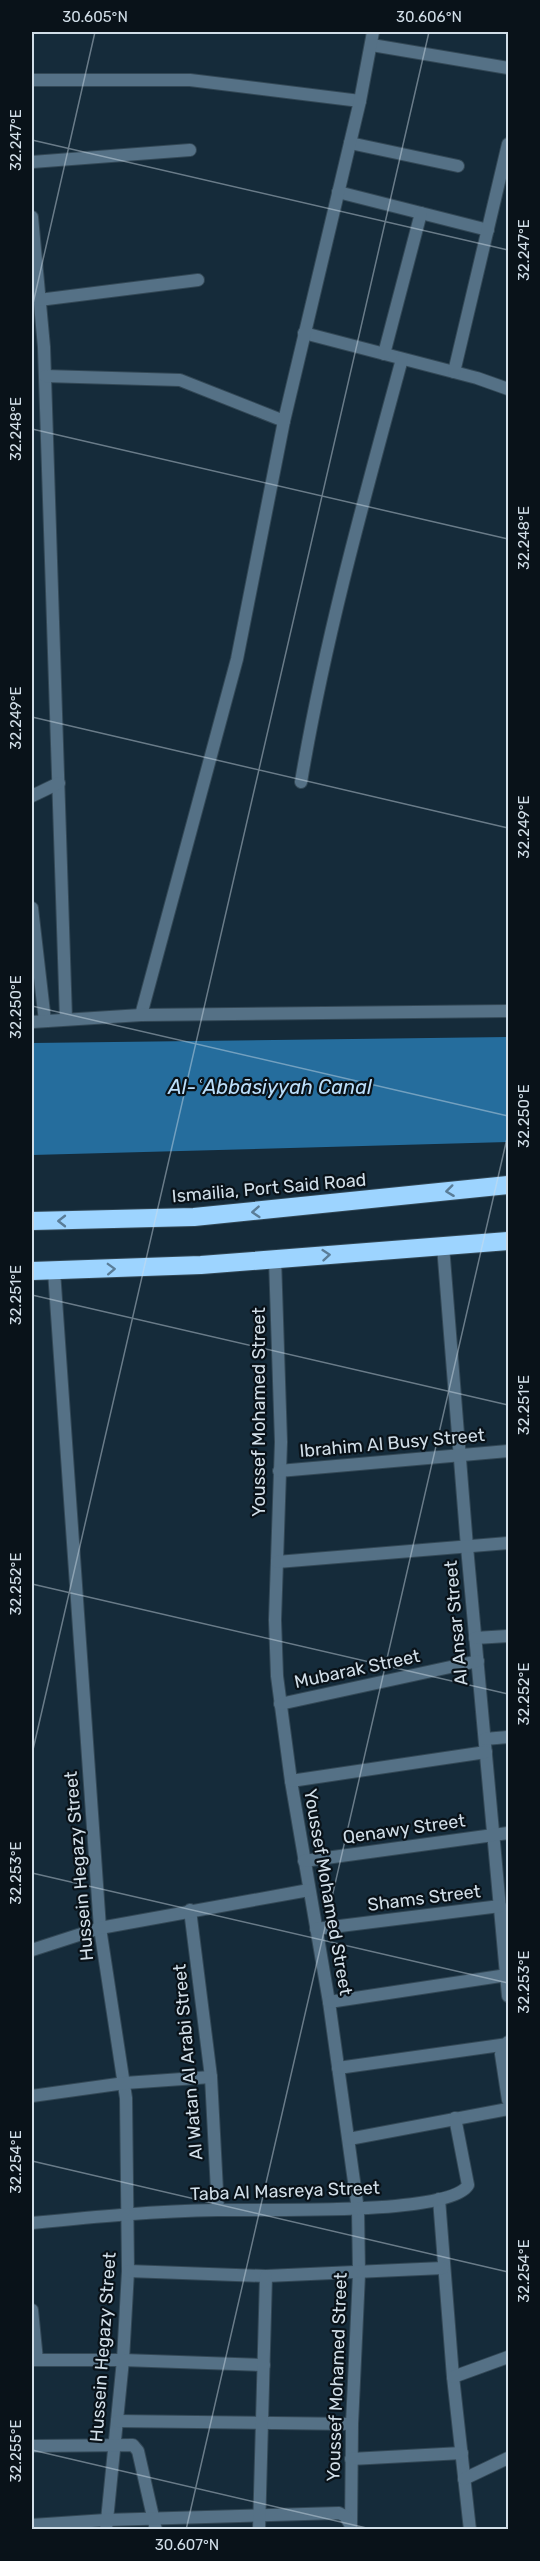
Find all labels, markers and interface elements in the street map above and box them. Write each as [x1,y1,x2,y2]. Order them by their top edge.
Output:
text: 30.605°N [62,8,128,26]
text: 30.606°N [396,8,462,26]
text: 32.247°E [7,109,25,171]
text: 32.247°E [515,219,533,281]
text: 32.248°E [7,397,25,461]
text: 32.248°E [515,506,533,570]
text: 32.249°E [7,686,25,750]
text: 32.249°E [515,795,533,859]
text: 32.250°E [7,975,25,1039]
water label: Al-ʿAbbāsiyyah Canal [167,1075,373,1099]
text: 32.250°E [515,1084,533,1148]
street label: Ismailia, Port Said Road [171,1169,367,1207]
one-way arrow [446,1184,455,1197]
one-way arrow [252,1206,261,1219]
one-way arrow [57,1215,66,1227]
one-way arrow [322,1249,331,1262]
one-way arrow [106,1263,115,1275]
text: 32.251°E [7,1265,25,1325]
street label: Youssef Mohamed Street [248,1307,270,1517]
text: 32.251°E [515,1375,533,1435]
street label: Ibrahim Al Busy Street [298,1424,486,1462]
text: 32.252°E [7,1552,25,1616]
street label: Al Ansar Street [440,1560,472,1686]
street label: Mubarak Street [292,1645,422,1693]
text: 32.252°E [515,1662,533,1726]
street label: Hussein Hegazy Street [60,1770,98,1962]
street label: Youssef Mohamed Street [299,1787,357,1997]
street label: Qenawy Street [341,1810,467,1848]
text: 32.253°E [7,1841,25,1905]
street label: Shams Street [366,1880,482,1916]
text: 32.253°E [515,1950,533,2014]
street label: Al Watan Al Arabi Street [168,1963,208,2161]
text: 32.254°E [7,2130,25,2194]
street label: Taba Al Masreya Street [190,2177,380,2205]
text: 32.254°E [515,2239,533,2303]
street label: Hussein Hegazy Street [85,2251,121,2443]
street label: Youssef Mohamed Street [322,2272,352,2482]
text: 32.255°E [7,2419,25,2483]
text: 30.607°N [155,2536,219,2554]

